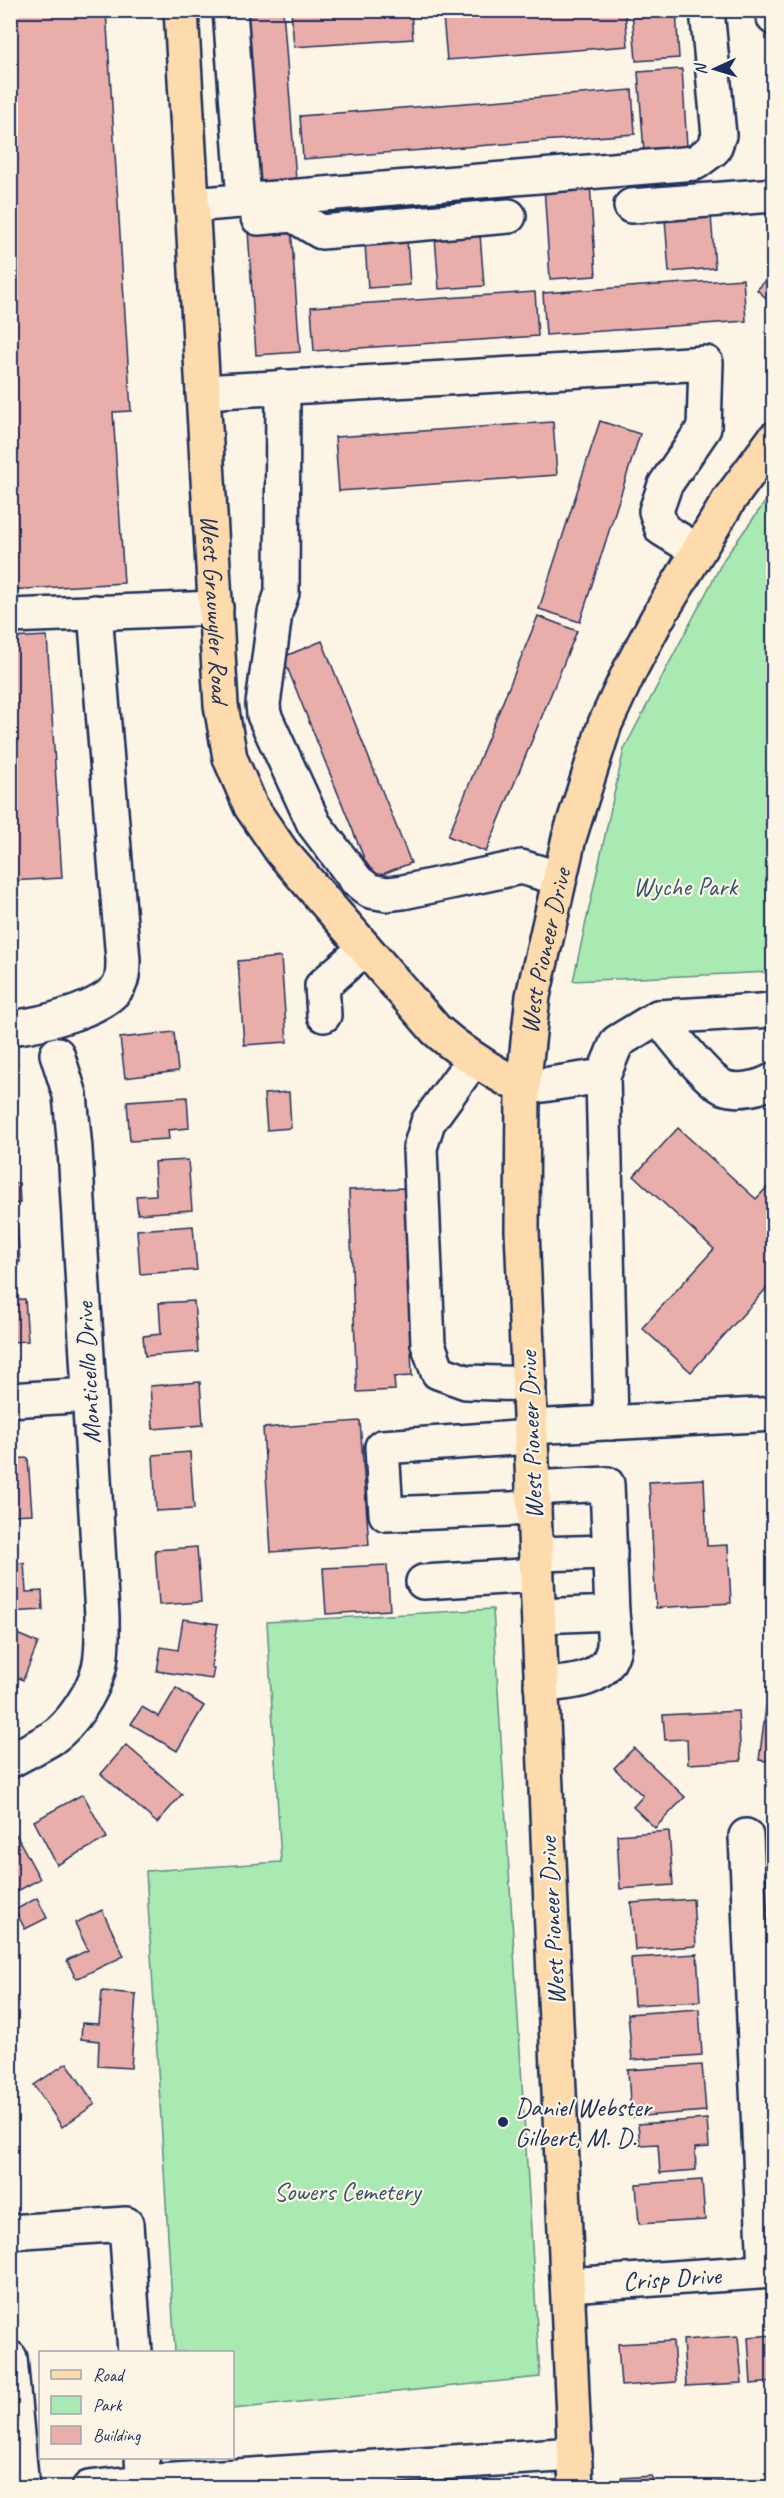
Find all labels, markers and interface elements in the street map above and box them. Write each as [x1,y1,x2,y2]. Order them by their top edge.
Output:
north arrow [685,39,745,99]
text: N [690,61,711,76]
street label: West Grauwyler Road [194,514,238,708]
street label: West Pioneer Drive [513,863,579,1035]
park label: Wyche Park [633,870,738,903]
street label: Monticello Drive [68,1300,108,1445]
street label: West Pioneer Drive [511,1348,550,1520]
street label: West Pioneer Drive [531,1834,573,2006]
place label: Daniel Webster Gilbert, M. D. [515,2091,654,2154]
marker: Daniel Webster Gilbert, M. D. [496,2115,510,2129]
park label: Sowers Cemetery [274,2175,422,2208]
street label: Crisp Drive [622,2258,723,2298]
legend [39,2351,234,2459]
text: Road [93,2364,126,2386]
text: Park [93,2394,123,2416]
text: Building [93,2424,142,2446]

